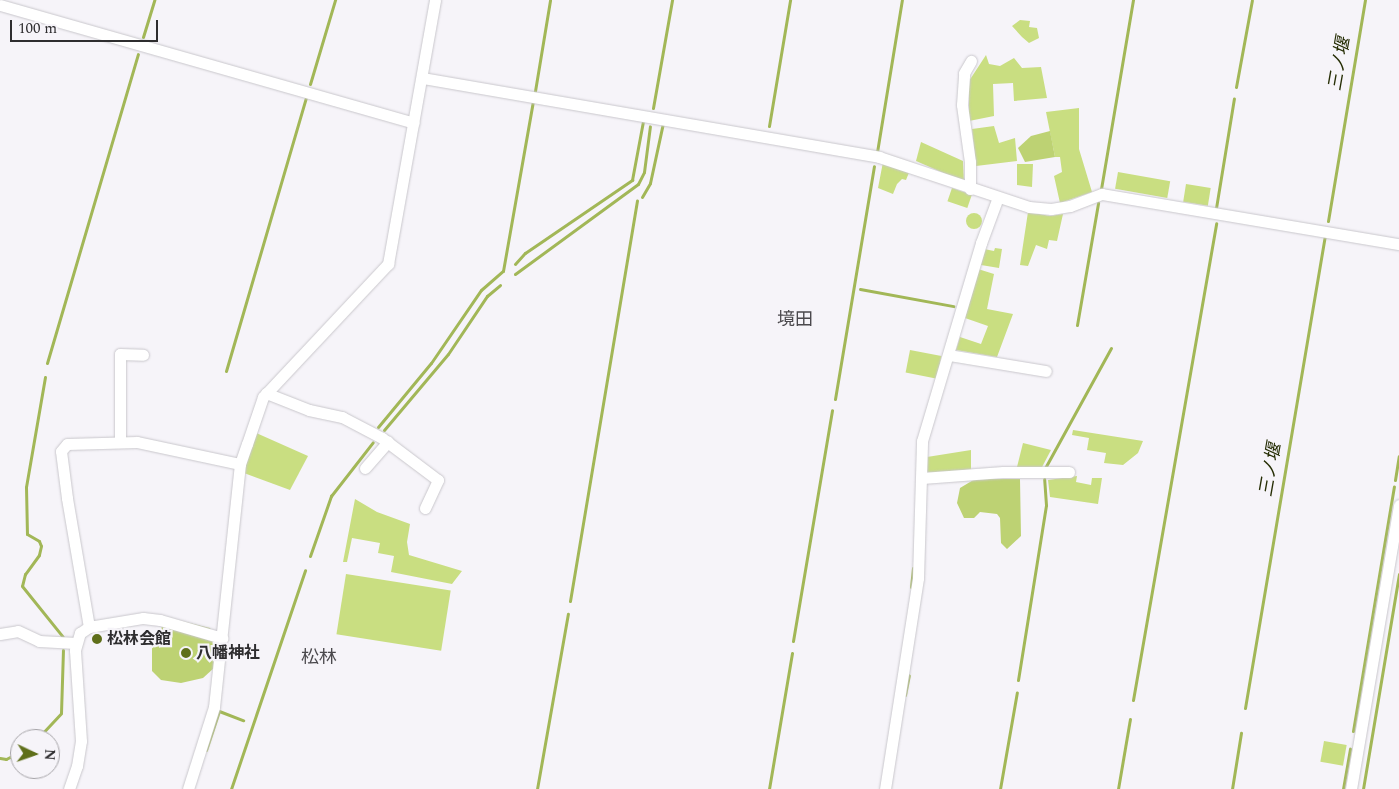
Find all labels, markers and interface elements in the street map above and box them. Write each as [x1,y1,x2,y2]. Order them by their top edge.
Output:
scale bar [12,10,160,42]
text: 100 m [18,17,57,40]
water label: 三ノ堰 [1325,36,1355,92]
district label: 境田 [777,309,813,331]
water label: 三ノ堰 [1256,442,1286,498]
place label: 松林会館 [107,629,171,649]
marker: 松林会館 [91,633,103,645]
place label: 八幡神社 [196,643,260,663]
marker: 八幡神社 [180,647,192,659]
district label: 松林 [301,647,337,669]
north arrow [10,729,60,779]
text: N [39,748,60,761]

